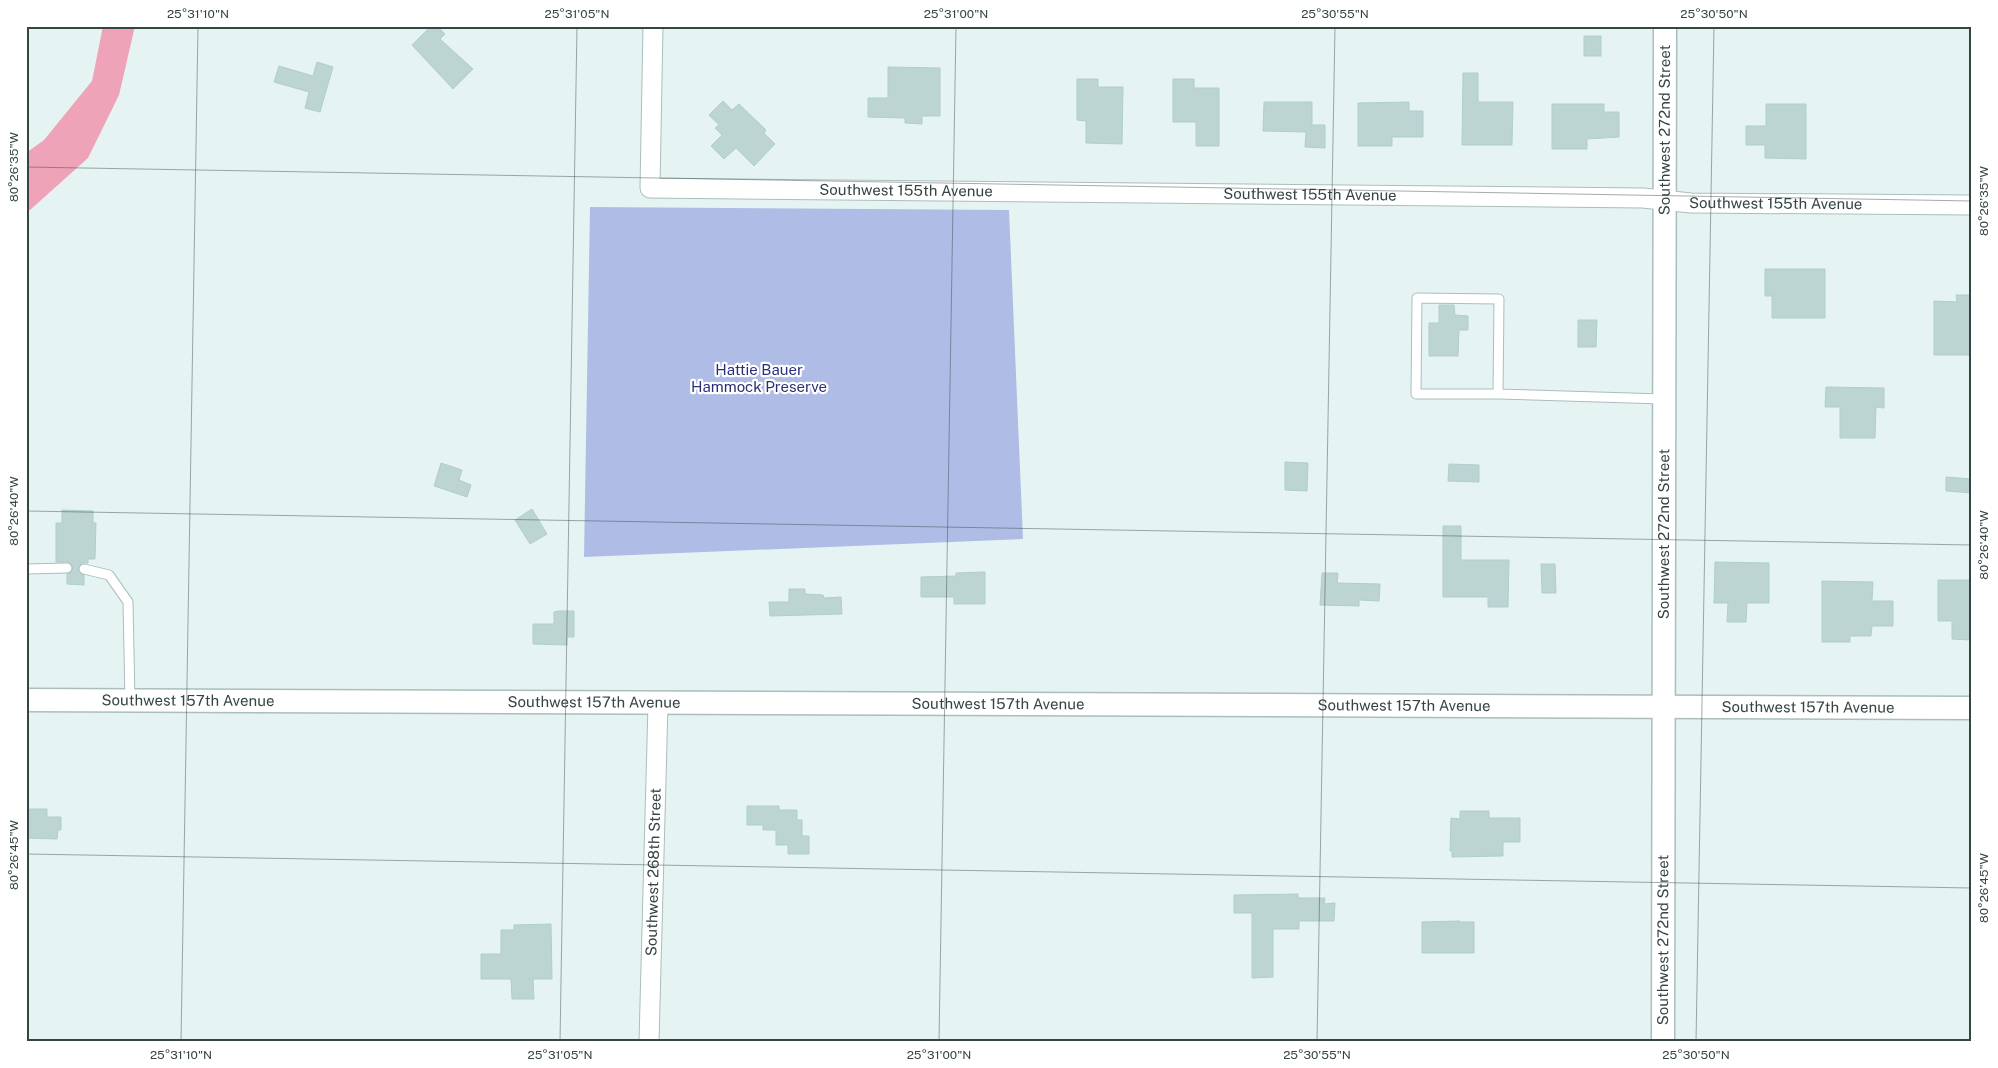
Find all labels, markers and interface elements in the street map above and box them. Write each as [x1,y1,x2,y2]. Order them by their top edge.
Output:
text: 25°31'10"N [167,7,229,21]
text: 25°31'05"N [545,7,610,21]
text: 25°31'00"N [924,7,988,21]
text: 25°30'55"N [1301,7,1369,21]
text: 25°30'50"N [1680,7,1748,21]
street label: Southwest 272nd Street [1656,45,1673,215]
text: 80°26'35"W [7,131,21,202]
text: 80°26'35"W [1977,165,1991,236]
street label: Southwest 155th Avenue [819,181,993,199]
street label: Southwest 155th Avenue [1223,185,1397,204]
street label: Southwest 155th Avenue [1689,194,1862,212]
park label: Hattie Bauer Hammock Preserve [691,361,827,395]
street label: Southwest 272nd Street [1655,449,1672,619]
text: 80°26'40"W [7,476,21,546]
text: 80°26'40"W [1977,510,1991,580]
street label: Southwest 157th Avenue [102,691,274,709]
street label: Southwest 157th Avenue [508,693,680,711]
street label: Southwest 157th Avenue [912,695,1084,712]
street label: Southwest 157th Avenue [1318,696,1490,714]
street label: Southwest 157th Avenue [1722,698,1894,716]
street label: Southwest 268th Street [642,788,664,956]
text: 80°26'45"W [7,820,21,890]
text: 80°26'45"W [1977,853,1991,923]
street label: Southwest 272nd Street [1654,855,1671,1025]
text: 25°31'10"N [150,1048,212,1062]
text: 25°31'05"N [528,1048,593,1062]
text: 25°31'00"N [907,1048,971,1062]
text: 25°30'55"N [1283,1048,1351,1062]
text: 25°30'50"N [1662,1048,1730,1062]

